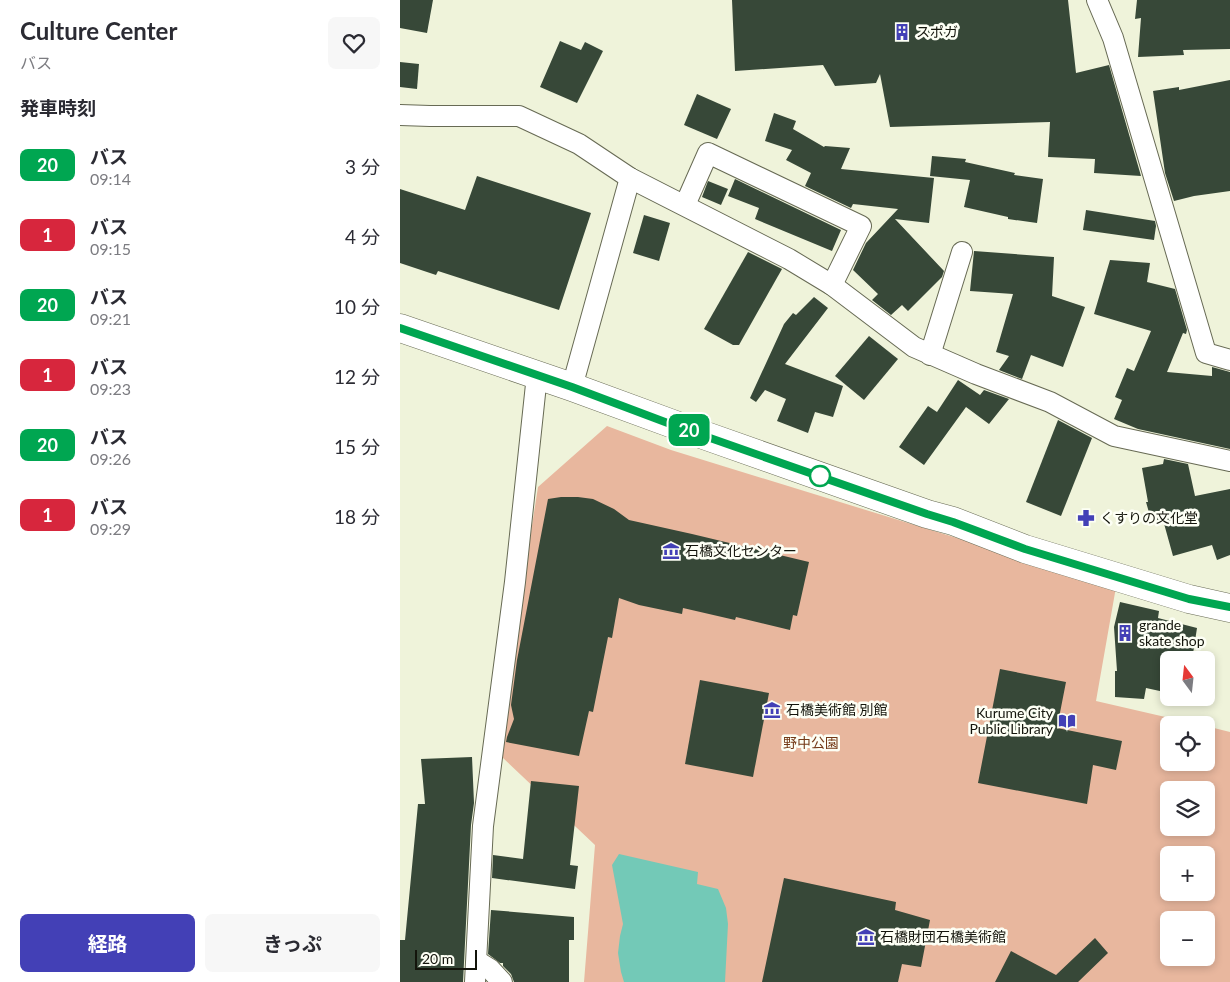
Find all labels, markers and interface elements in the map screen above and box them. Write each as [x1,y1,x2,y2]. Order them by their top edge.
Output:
text: Culture Center [20,16,177,45]
button: heart [328,17,380,69]
building icon: スポガ [892,22,912,42]
place label: スポガ [916,23,958,40]
text: バス [20,53,52,72]
text: 発車時刻 [20,96,96,119]
text: バス [90,145,128,168]
text: 20 [37,154,58,176]
text: 3 分 [345,155,380,178]
text: 09:14 [90,169,131,188]
text: バス [90,215,128,238]
text: 1 [42,224,53,246]
text: 4 分 [345,225,380,248]
text: 09:15 [90,239,131,258]
text: バス [90,285,128,308]
text: 20 [37,294,58,316]
text: 10 分 [334,295,380,318]
text: 09:21 [90,309,131,328]
text: バス [90,355,128,378]
text: 1 [42,364,53,386]
text: 12 分 [334,365,380,388]
text: 09:23 [90,379,131,398]
line badge: 20 [666,414,712,446]
text: 20 [679,419,699,441]
text: バス [90,425,128,448]
text: 20 [37,434,58,456]
text: 15 分 [334,435,380,458]
text: 09:26 [90,449,131,468]
unlabelled marker [809,465,831,487]
text: バス [90,495,128,518]
text: 1 [42,504,53,526]
text: 18 分 [334,505,380,528]
pharmacy icon: くすりの文化堂 [1076,508,1096,528]
place label: くすりの文化堂 [1100,509,1198,526]
text: 09:29 [90,519,131,538]
museum icon: 石橋文化センター [661,541,681,561]
place label: 石橋文化センター [685,542,797,559]
place label: grande skate shop [1139,616,1205,649]
building icon: grande skate shop [1115,623,1135,643]
north arrow [1160,651,1215,706]
map controls [1160,651,1215,966]
museum icon: 石橋美術館 別館 [762,700,782,720]
place label: 石橋美術館 別館 [786,701,888,718]
place label: Kurume City Public Library [969,704,1054,737]
library icon: Kurume City Public Library [1057,711,1077,731]
button: locate [1160,716,1215,771]
park label: 野中公園 [783,734,839,751]
button: layers [1160,781,1215,836]
button: + [1160,846,1215,901]
button: − [1160,911,1215,966]
button: 経路 [20,914,195,972]
button: きっぷ [205,914,380,972]
museum icon: 石橋財団石橋美術館 [856,927,876,947]
place label: 石橋財団石橋美術館 [880,928,1006,945]
scale bar [415,947,478,970]
text: 20 m [422,950,453,967]

